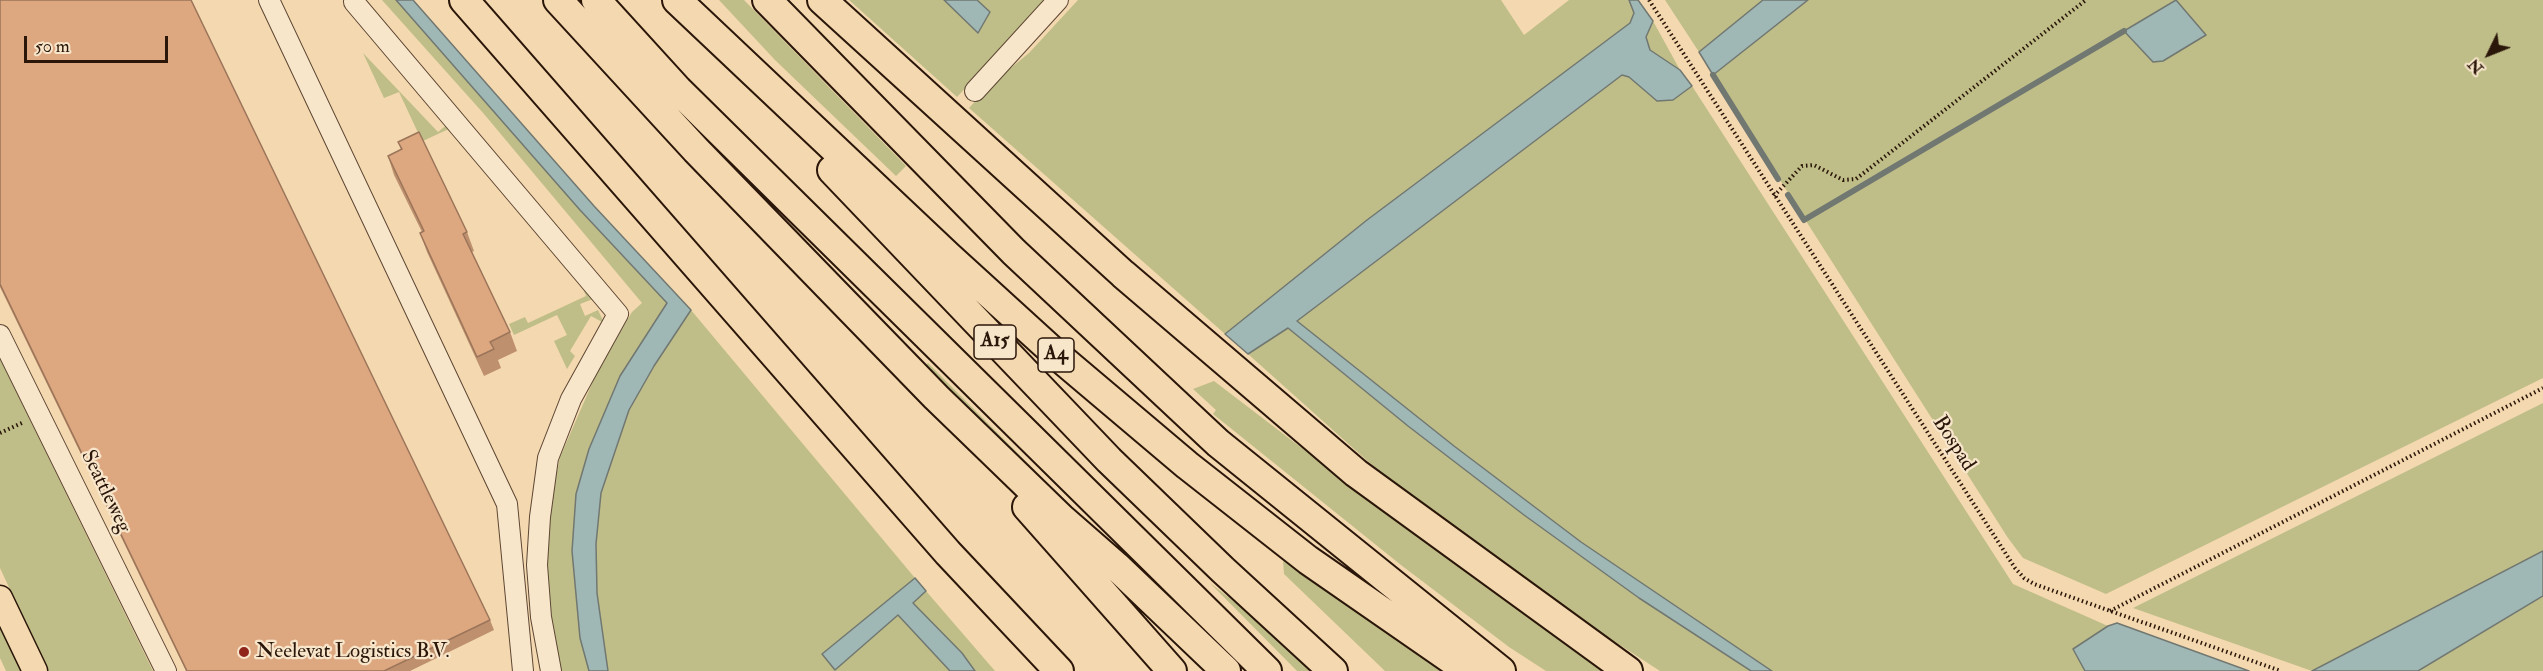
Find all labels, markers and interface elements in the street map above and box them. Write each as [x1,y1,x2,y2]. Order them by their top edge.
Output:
scale bar [27,24,171,62]
north arrow [2459,24,2519,84]
text: 50 m [35,35,70,58]
text: N [2464,54,2488,78]
road number: A15 [974,325,1016,359]
road number: A4 [1038,338,1074,372]
street label: Bospad [1926,412,1980,476]
street label: Seattleweg [74,447,136,537]
place label: Neelevat Logistics B.V. [256,639,450,665]
marker: Neelevat Logistics B.V. [237,645,251,659]

